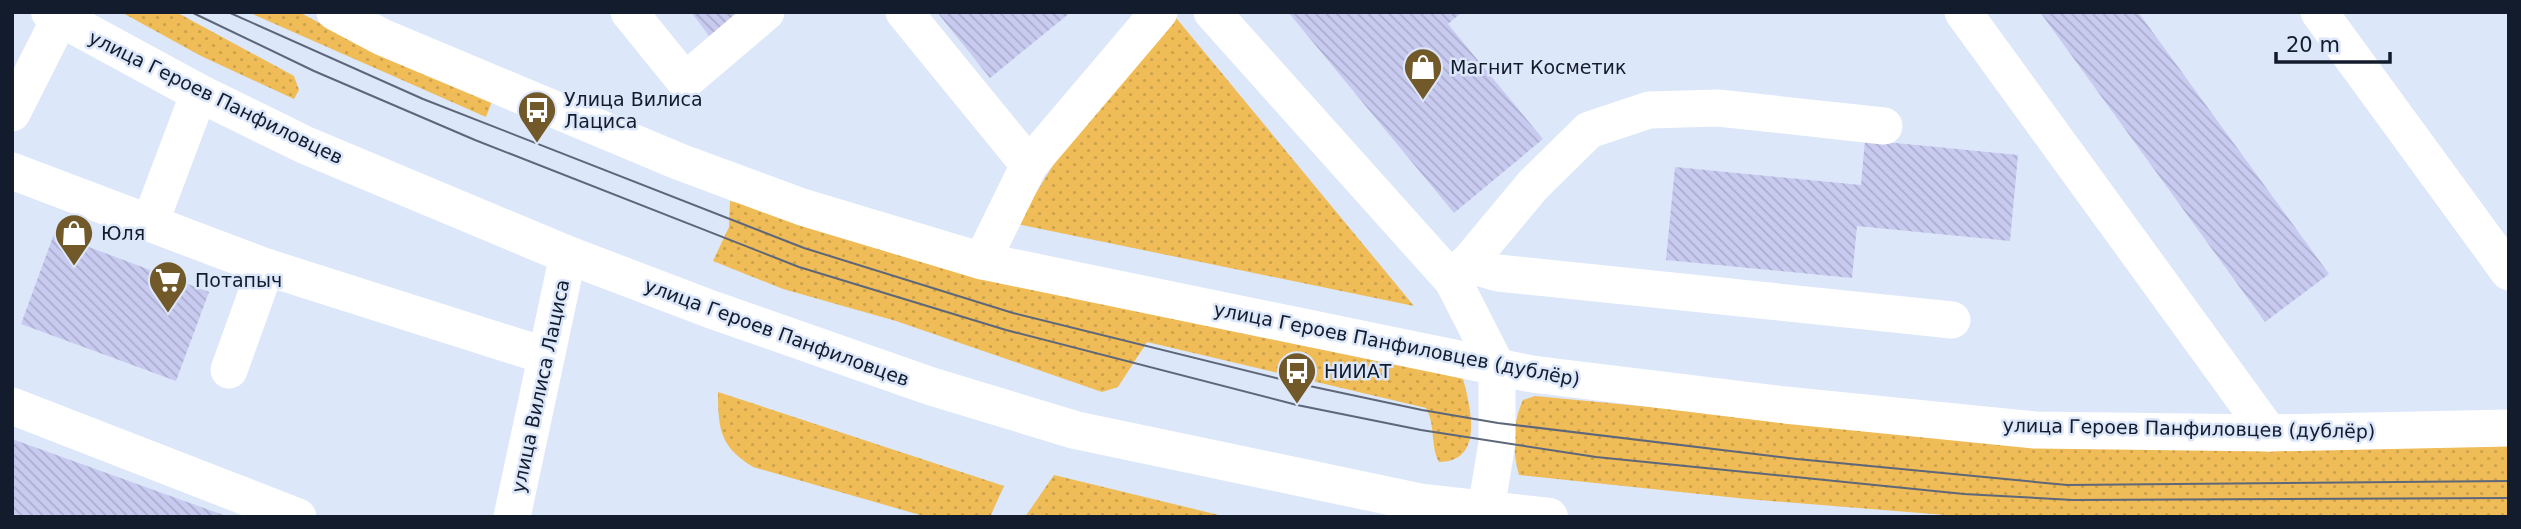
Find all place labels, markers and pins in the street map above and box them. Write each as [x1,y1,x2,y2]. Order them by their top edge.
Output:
shop icon: Магнит Косметик [1402,46,1444,101]
place label: Магнит Косметик [1450,56,1626,78]
place label: Улица Вилиса Лациса [564,88,703,132]
bus stop icon: Улица Вилиса Лациса [516,89,558,144]
shop icon: Юля [53,212,95,267]
place label: Юля [101,222,145,244]
supermarket icon: Потапыч [147,259,189,314]
place label: Потапыч [195,269,282,291]
bus stop icon: НИИАТ [1276,350,1318,405]
place label: НИИАТ [1324,360,1392,382]

